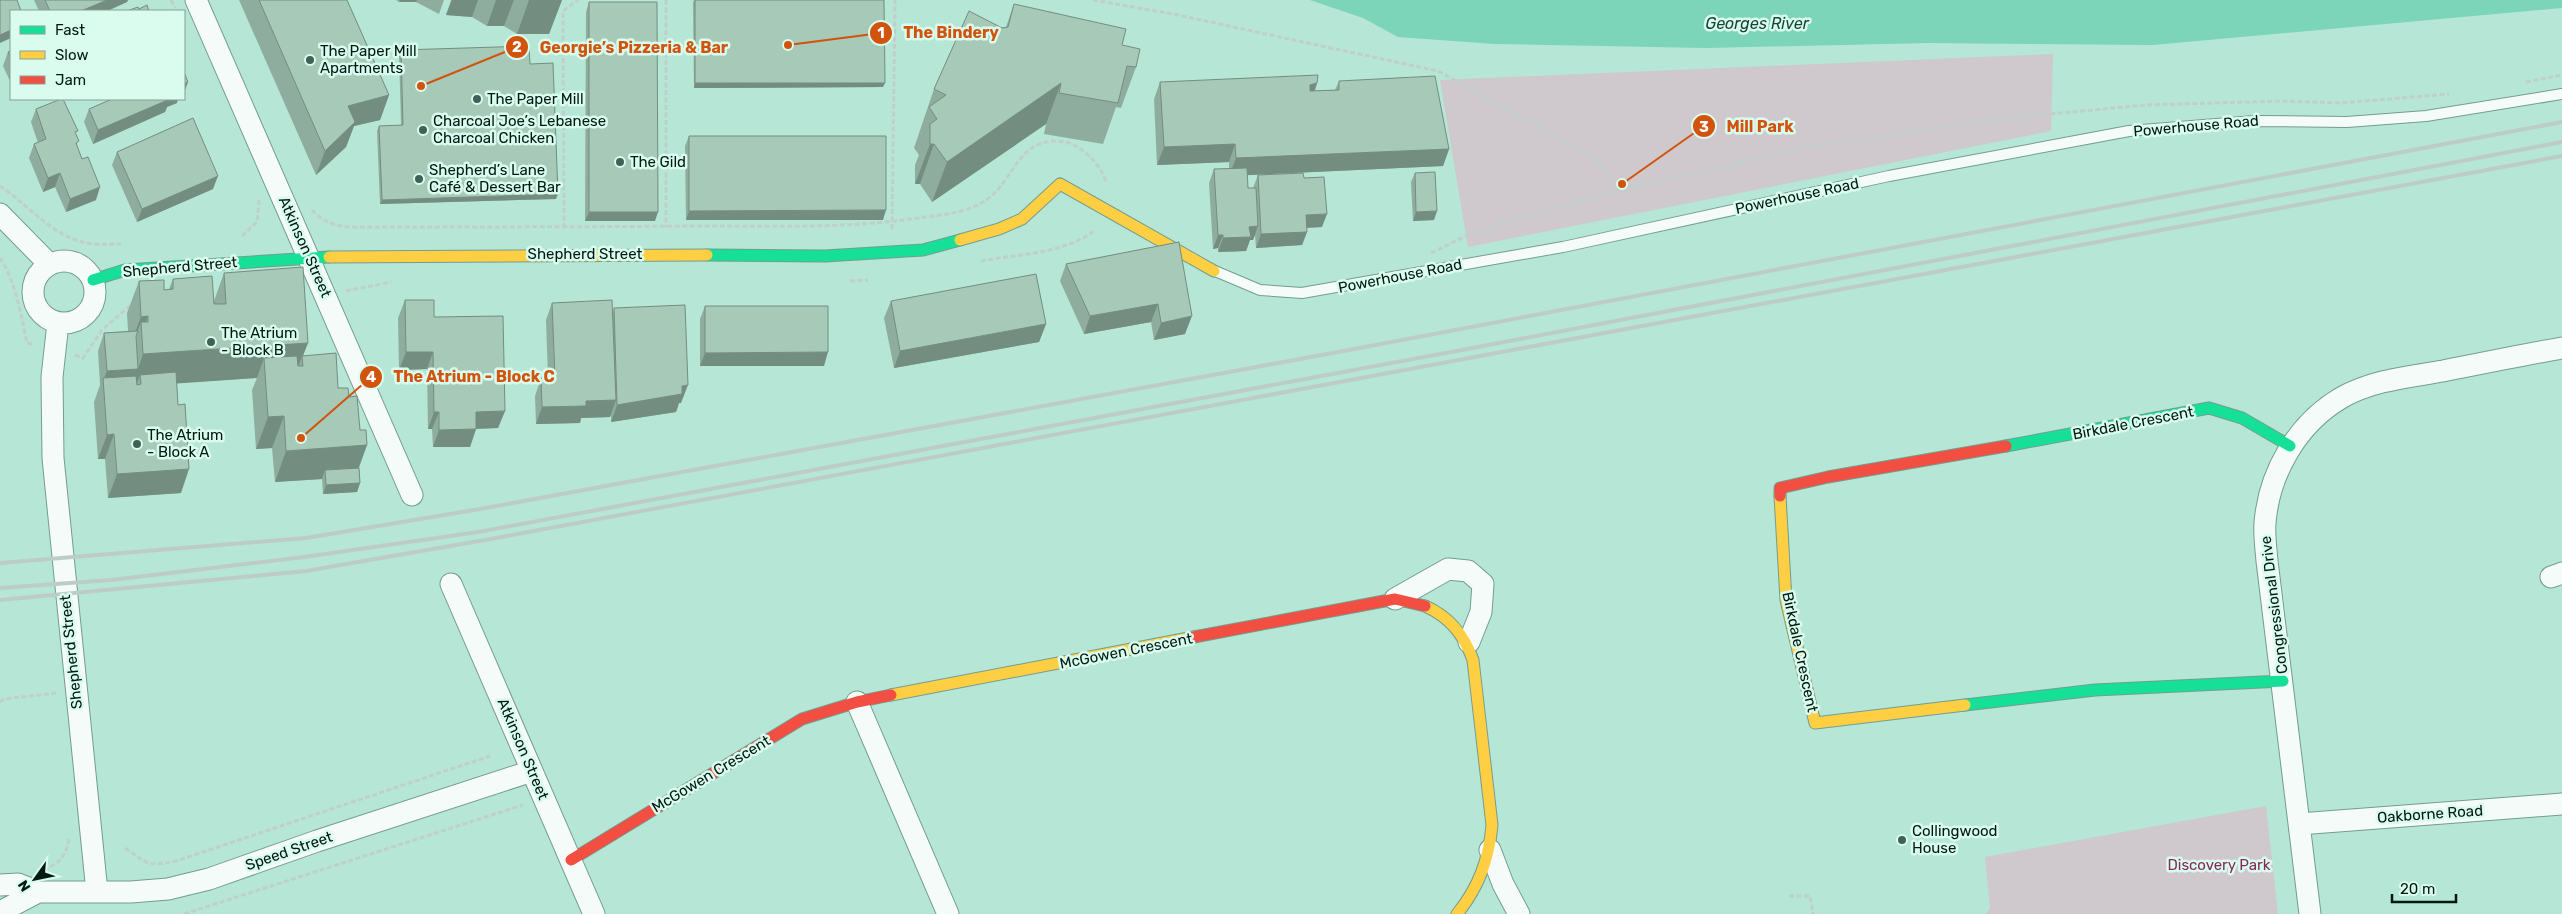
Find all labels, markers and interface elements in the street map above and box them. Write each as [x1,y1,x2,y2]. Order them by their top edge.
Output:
legend [10,10,185,100]
water label: Georges River [1705,14,1810,33]
callout: The Bindery [869,17,1009,48]
text: Fast [55,21,85,39]
text: The Bindery [903,23,999,42]
text: 1 [877,24,885,42]
callout: Georgie’s Pizzeria & Bar [504,32,738,63]
text: 2 [512,38,522,56]
text: Georgie’s Pizzeria & Bar [540,38,729,57]
place label: The Paper Mill Apartments [320,42,417,77]
text: Slow [55,46,88,64]
marker: The Paper Mill Apartments [304,54,316,66]
text: Jam [55,71,86,89]
place label: The Paper Mill [487,90,584,108]
marker: The Paper Mill [471,93,483,105]
callout: Mill Park [1692,111,1804,142]
place label: Charcoal Joe’s Lebanese Charcoal Chicken [433,112,606,147]
street label: Powerhouse Road [2133,112,2259,140]
text: Mill Park [1726,117,1794,136]
text: 3 [1699,118,1709,136]
marker: Charcoal Joe’s Lebanese Charcoal Chicken [417,124,429,136]
place label: The Gild [630,153,686,171]
marker: The Gild [614,156,626,168]
place label: Shepherd’s Lane Café & Dessert Bar [429,161,561,196]
marker: Shepherd’s Lane Café & Dessert Bar [413,173,425,185]
street label: Powerhouse Road [1734,174,1860,218]
street label: Atkinson Street [275,194,335,300]
street label: Shepherd Street [528,245,643,263]
street label: Shepherd Street [122,253,238,281]
street label: Powerhouse Road [1336,255,1464,297]
place label: The Atrium - Block B [221,324,297,359]
marker: The Atrium - Block B [205,336,217,348]
callout: The Atrium - Block C [358,361,565,392]
text: The Atrium - Block C [393,367,555,386]
text: 4 [366,368,376,386]
street label: Birkdale Crescent [2071,402,2195,444]
place label: The Atrium - Block A [147,426,223,461]
marker: The Atrium - Block A [131,438,143,450]
street label: Congressional Drive [2257,535,2291,675]
street label: Birkdale Crescent [1778,590,1822,714]
street label: Shepherd Street [56,594,86,710]
street label: McGowen Crescent [1058,629,1194,673]
street label: Atkinson Street [494,696,553,803]
street label: McGowen Crescent [649,731,774,816]
street label: Oakborne Road [2376,801,2484,827]
place label: Collingwood House [1912,822,1998,857]
street label: Speed Street [243,828,335,874]
marker: Collingwood House [1896,834,1908,846]
north arrow [10,854,60,904]
park label: Discovery Park [2167,856,2271,874]
scale bar [2392,872,2456,904]
text: N [15,877,34,895]
text: 20 m [2400,880,2435,898]

